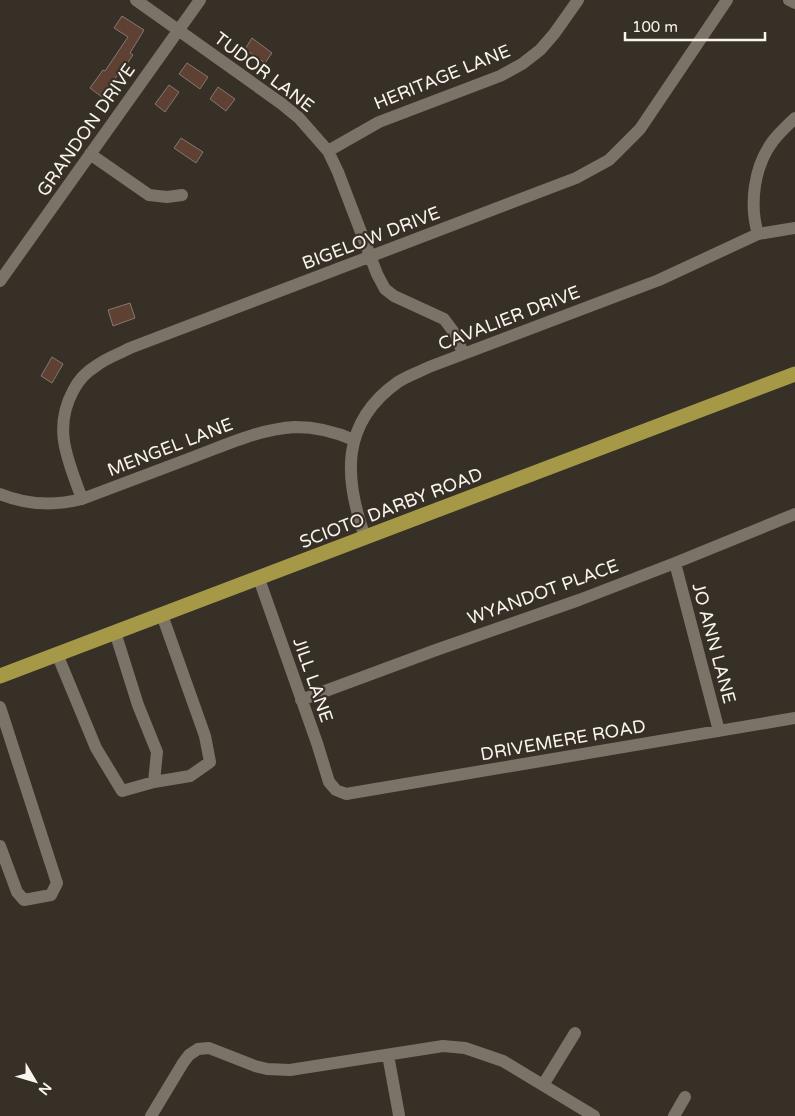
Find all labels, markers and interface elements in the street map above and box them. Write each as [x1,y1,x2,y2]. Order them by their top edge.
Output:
scale bar [625,10,765,42]
text: 100 m [632,18,678,36]
street label: TUDOR LANE [210,27,318,117]
street label: HERITAGE LANE [371,40,513,114]
street label: GRANDON DRIVE [32,59,140,201]
street label: BIGELOW DRIVE [299,202,443,274]
street label: CAVALIER DRIVE [435,281,583,355]
street label: MENGEL LANE [104,413,236,481]
street label: SCIOTO DARBY ROAD [296,463,486,553]
street label: WYANDOT PLACE [464,554,622,630]
street label: JO ANN LANE [687,580,741,706]
street label: JILL LANE [288,635,338,725]
street label: DRIVEMERE ROAD [479,715,647,765]
north arrow [10,1056,60,1106]
text: N [35,1079,55,1098]

